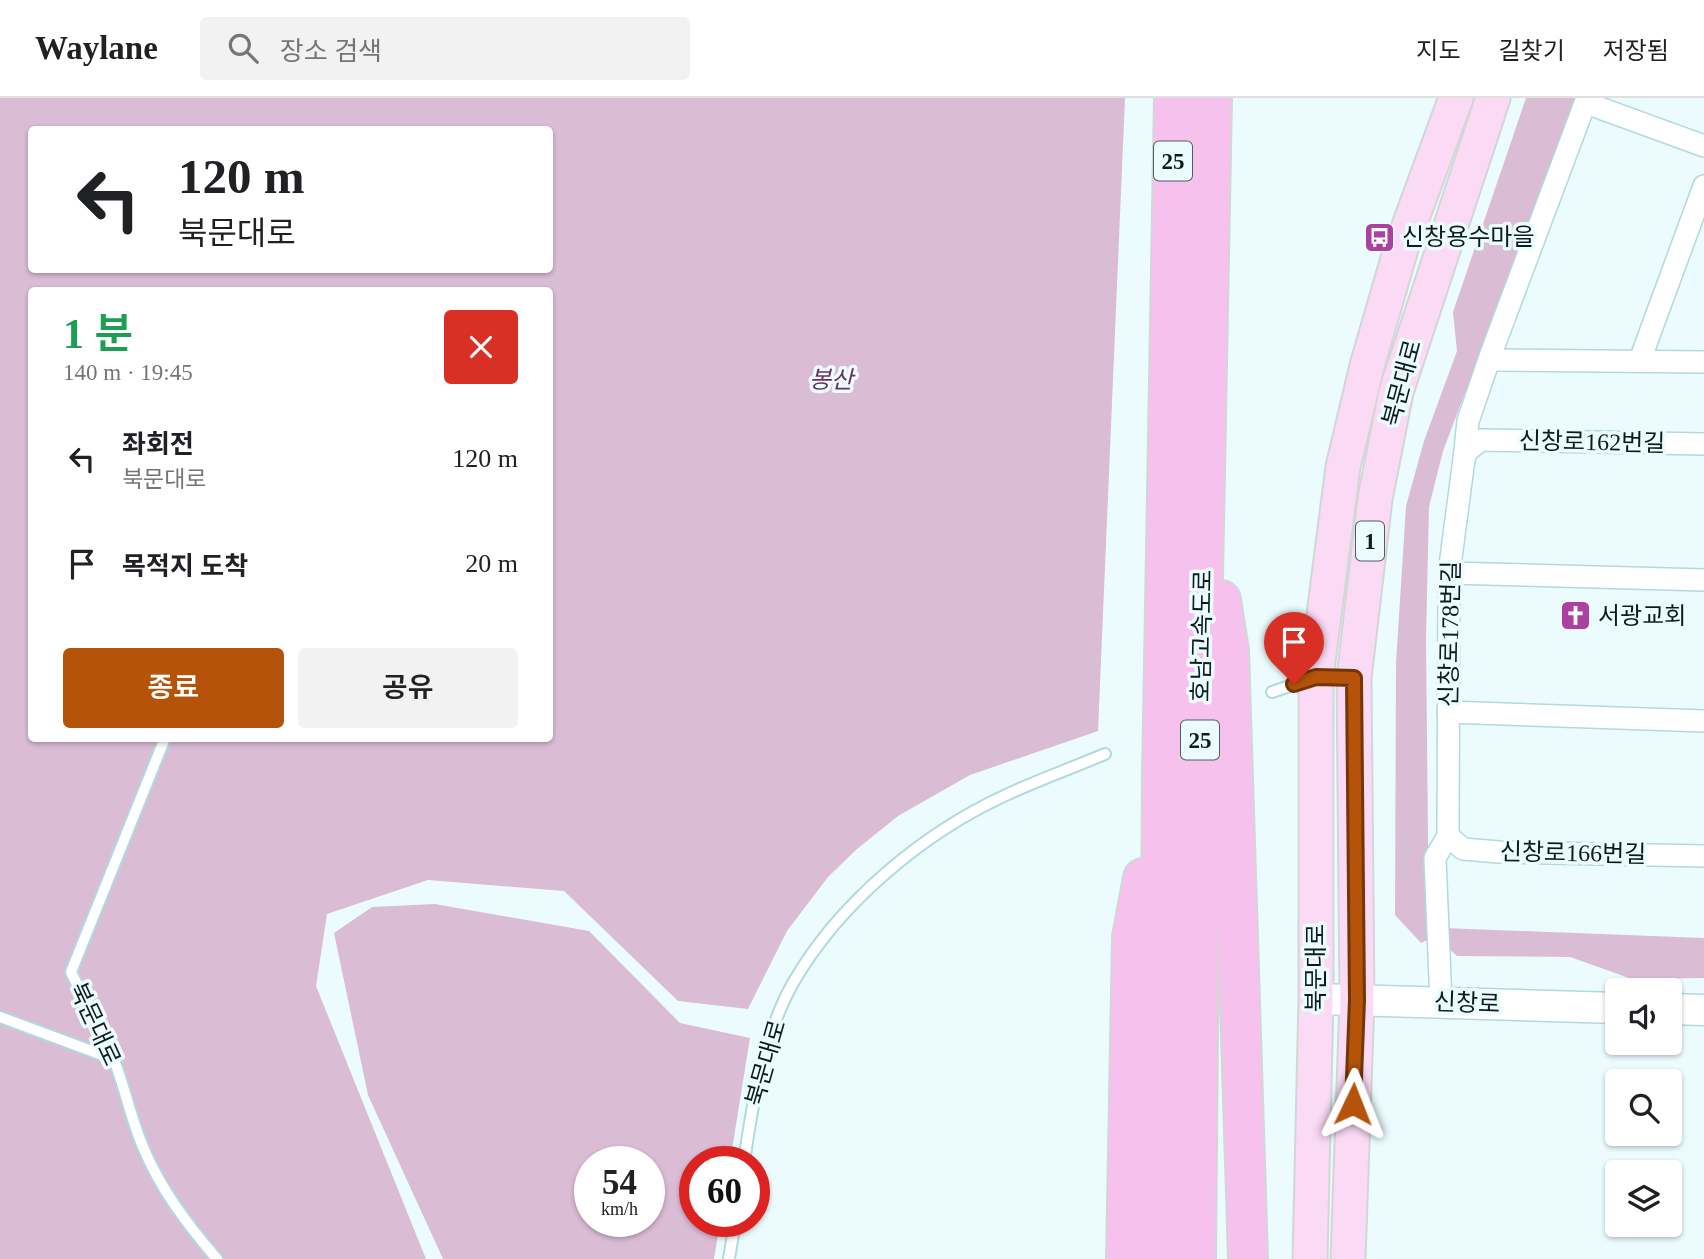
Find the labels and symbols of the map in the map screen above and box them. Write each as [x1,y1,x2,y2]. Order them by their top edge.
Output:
road number: 25 [1154,142,1192,180]
bus stop icon: 신창용수마을 [1362,220,1396,254]
place label: 신창용수마을 [1402,224,1534,250]
street label: 북문대로 [1378,337,1426,429]
park label: 봉산 [809,367,856,393]
street label: 신창로162번길 [1519,428,1665,456]
road number: 1 [1356,522,1384,560]
street label: 신창로178번길 [1436,561,1464,707]
street label: 호남고속도로 [1188,570,1216,702]
church icon: 서광교회 [1558,599,1592,633]
place label: 서광교회 [1598,603,1686,629]
pin [1264,612,1324,684]
road number: 25 [1181,720,1219,760]
street label: 신창로166번길 [1500,839,1646,867]
street label: 북문대로 [1303,924,1329,1012]
street label: 북문대로 [65,978,125,1070]
street label: 신창로 [1433,989,1501,1017]
street label: 북문대로 [741,1017,791,1109]
position arrow [1316,1067,1390,1141]
speed limit sign: 60 [679,1146,770,1237]

